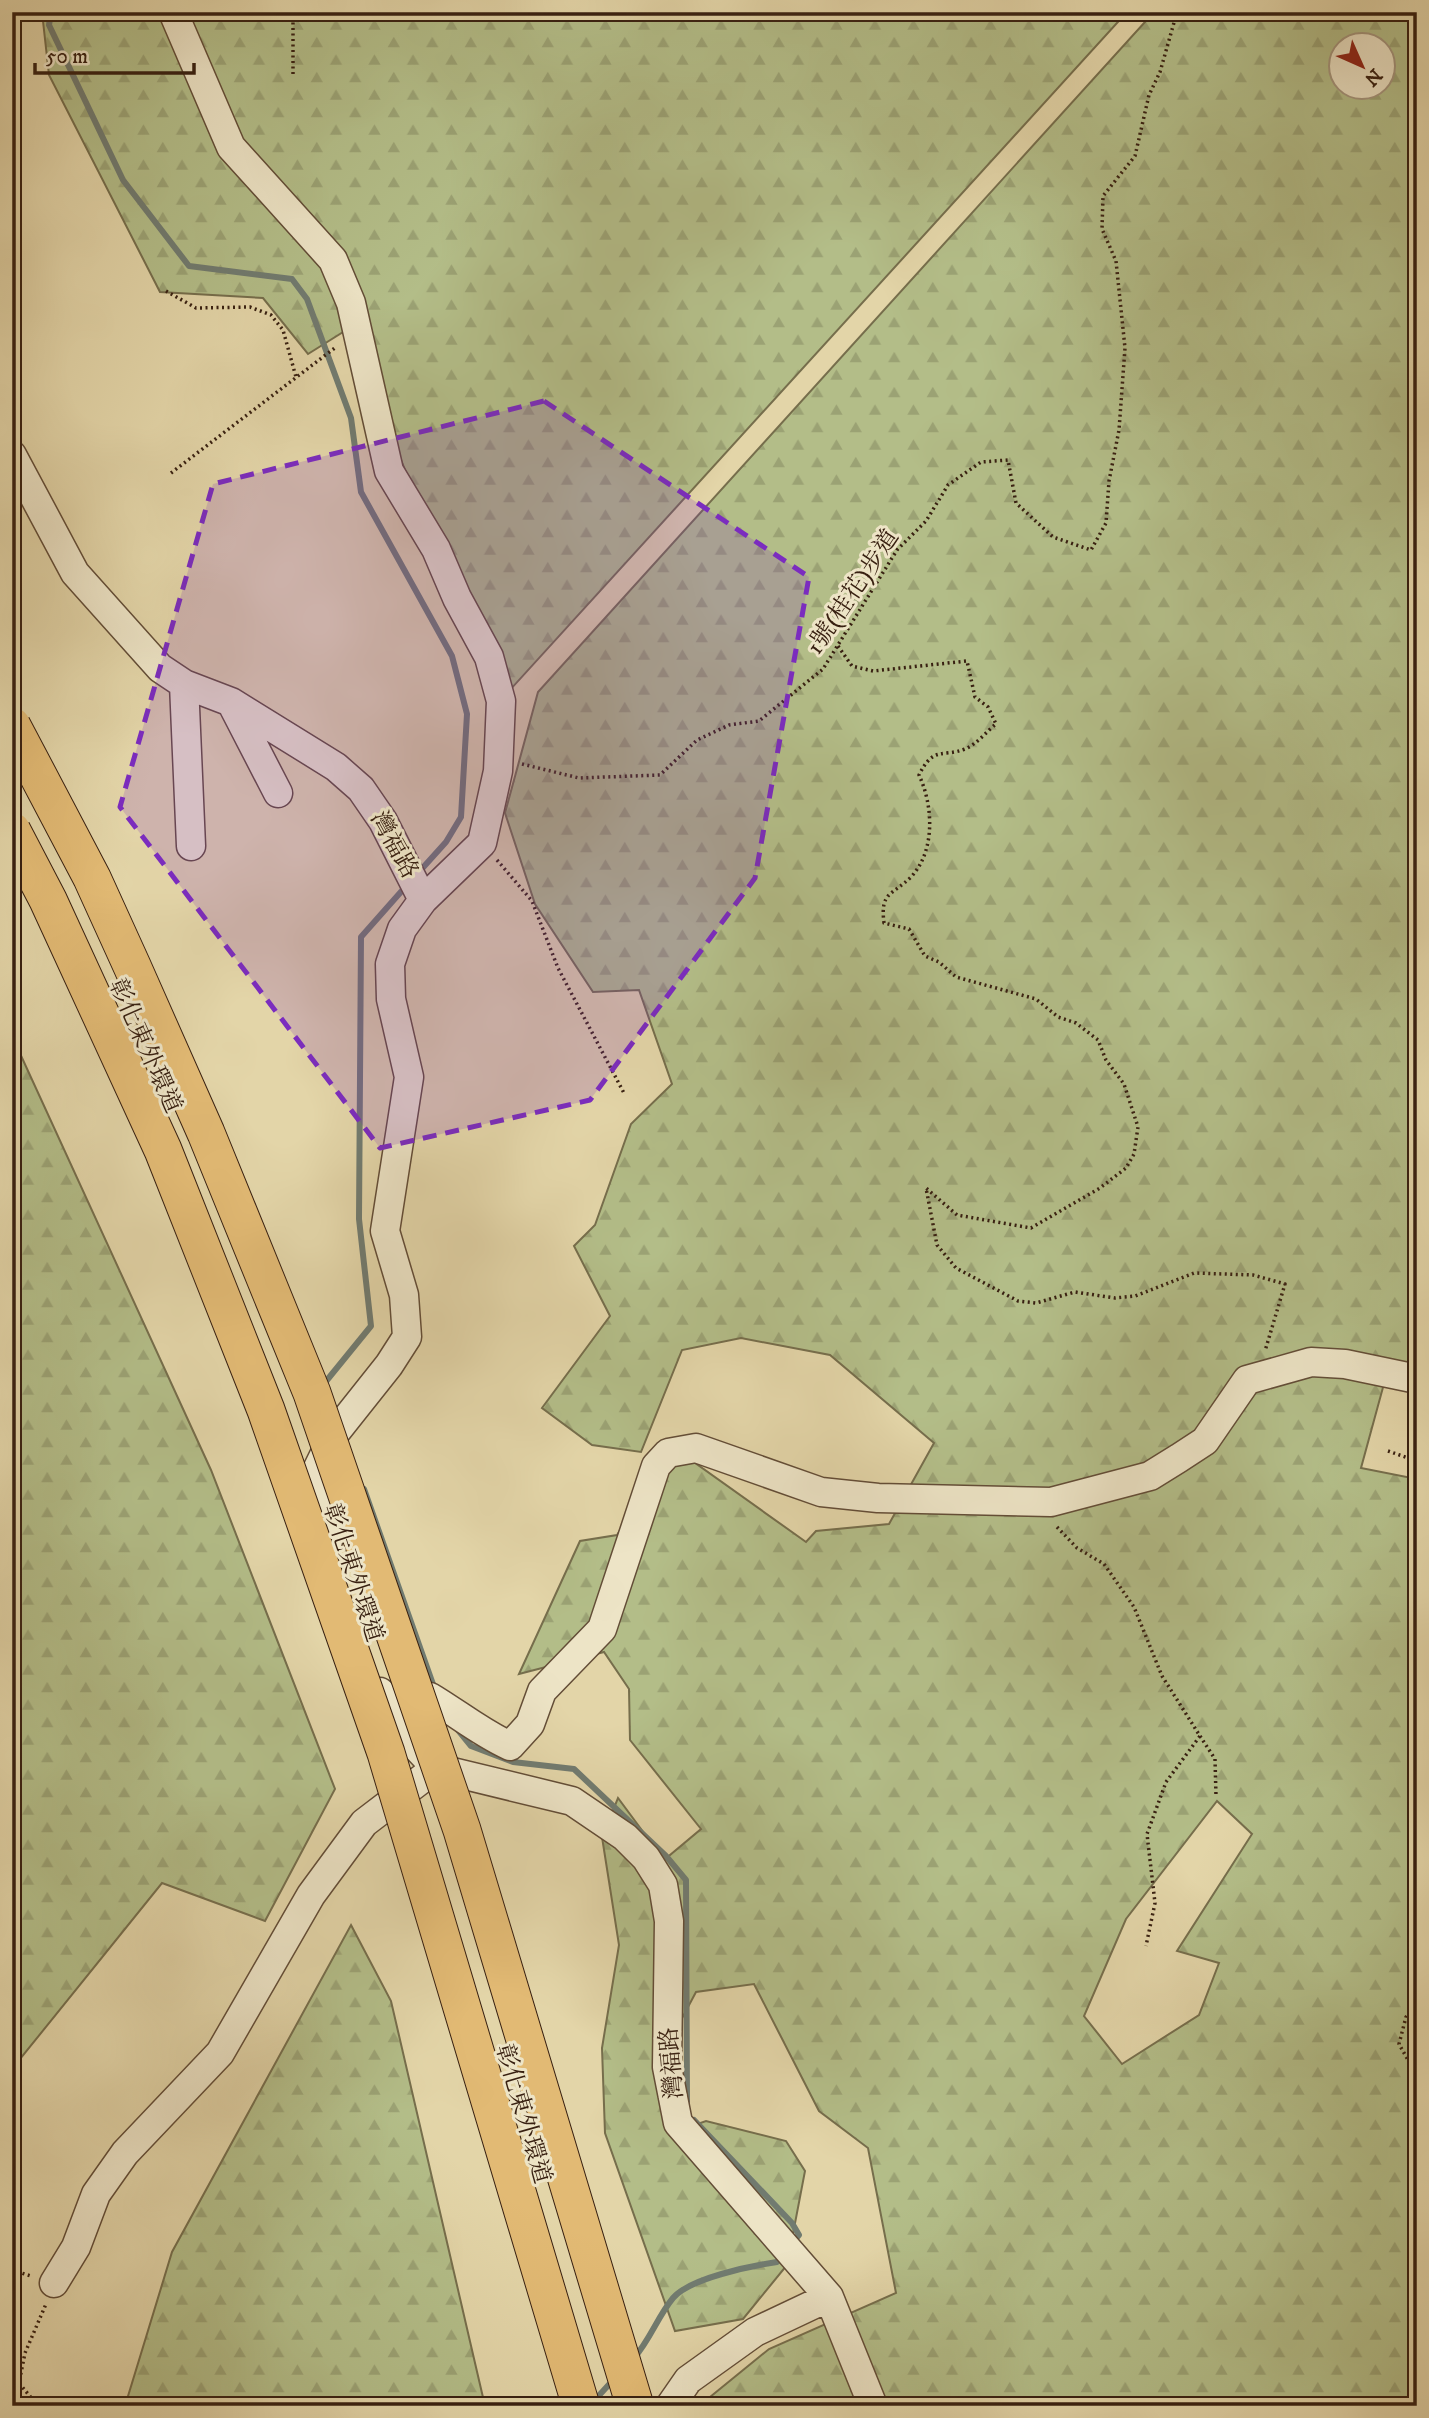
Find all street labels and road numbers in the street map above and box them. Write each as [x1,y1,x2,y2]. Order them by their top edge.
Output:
street label: 1號(桂花)步道 [800,524,906,660]
street label: 灣福路 [363,806,425,884]
street label: 彰化東外環道 [102,974,188,1118]
street label: 彰化東外環道 [316,1500,390,1646]
street label: 灣福路 [654,2026,690,2100]
street label: 彰化東外環道 [489,2041,557,2187]

